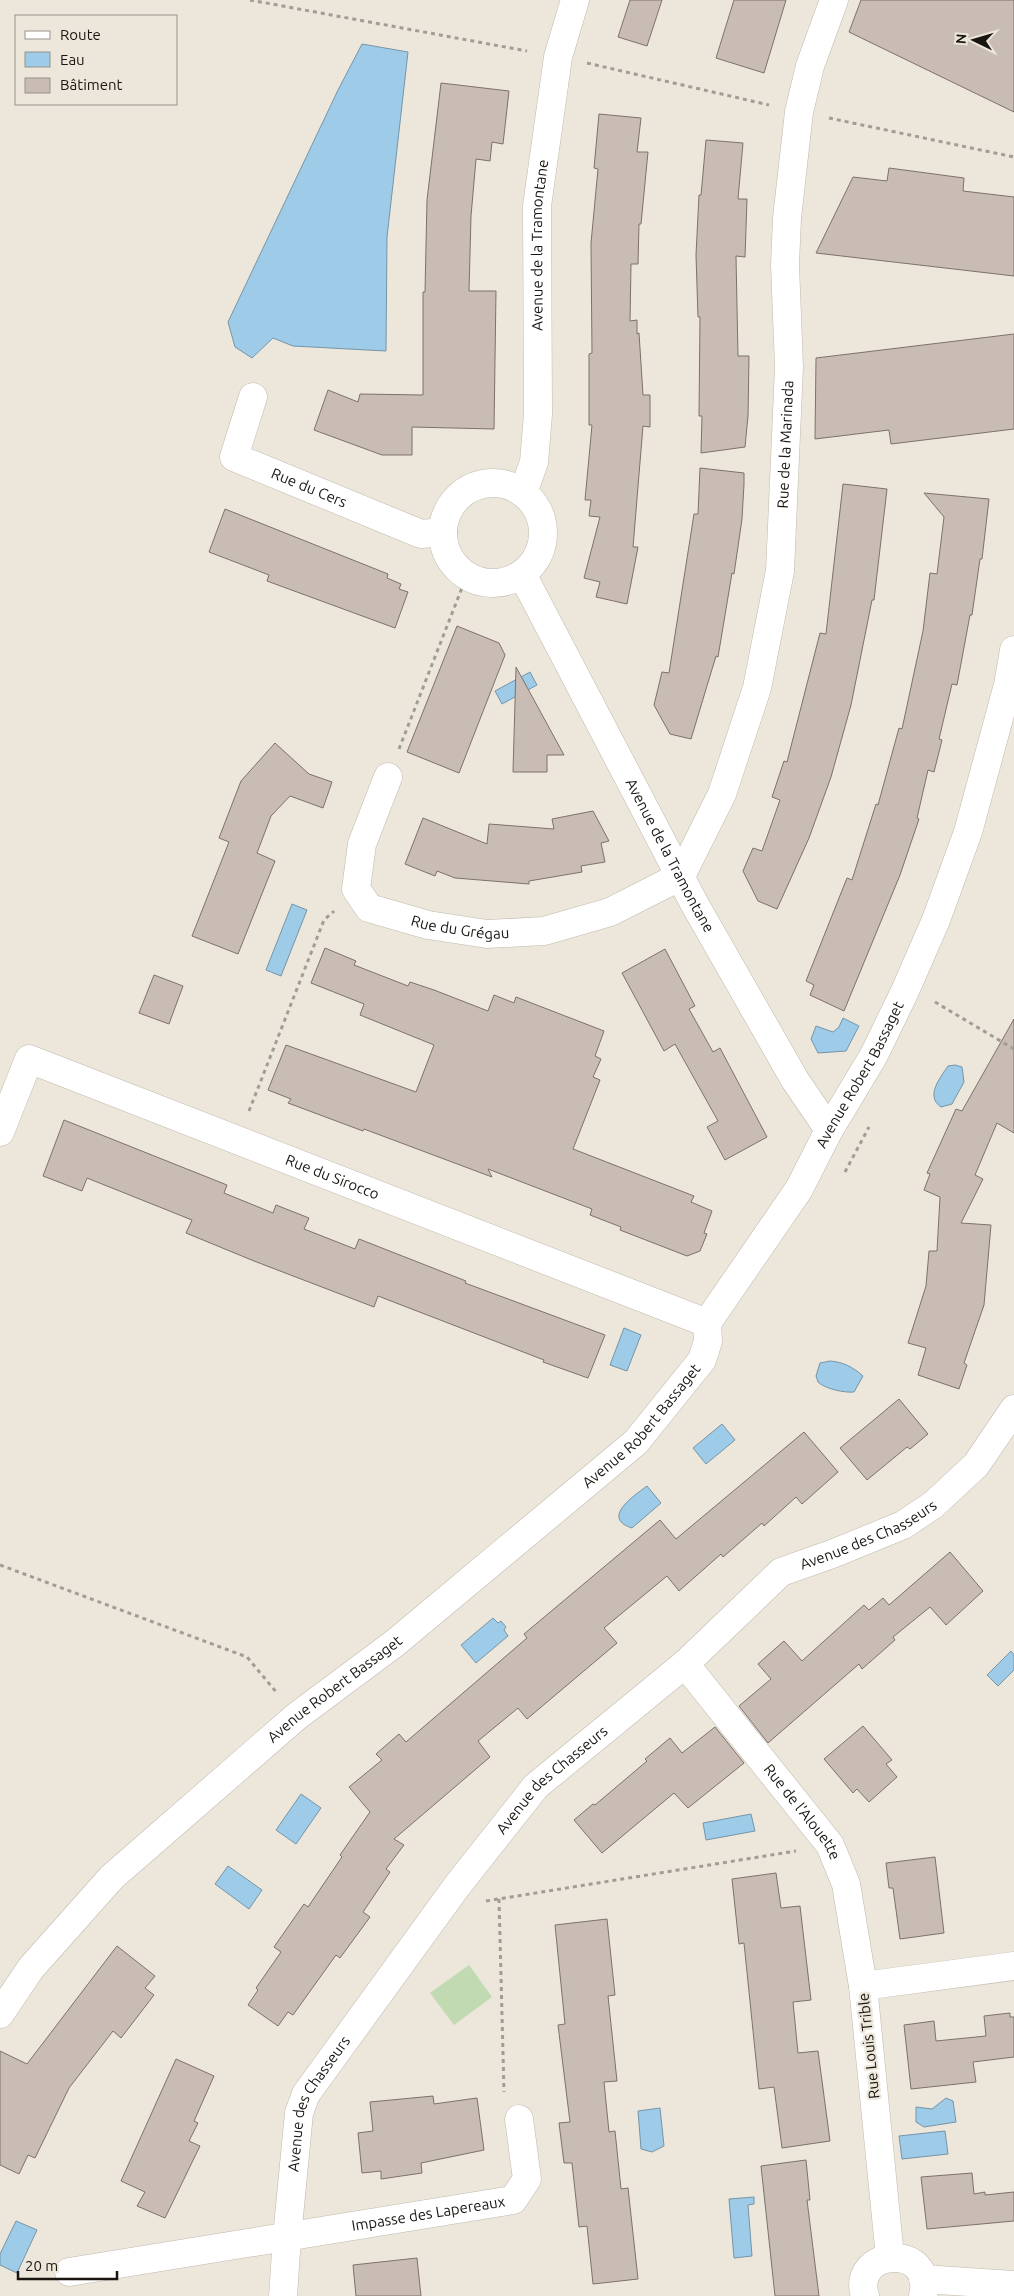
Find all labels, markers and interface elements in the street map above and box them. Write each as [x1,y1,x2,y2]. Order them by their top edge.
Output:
legend [15,15,178,105]
north arrow [949,15,999,65]
text: Route [60,26,101,43]
text: N [953,33,969,45]
text: Eau [60,51,85,68]
text: Bâtiment [60,76,123,93]
street label: Avenue de la Tramontane [528,158,551,331]
street label: Rue de la Marinada [774,380,796,509]
street label: Rue du Cers [269,464,349,511]
street label: Avenue de la Tramontane [622,776,718,935]
street label: Rue du Grégau [409,912,510,942]
street label: Avenue Robert Bassaget [812,998,907,1151]
street label: Rue du Sirocco [283,1151,382,1203]
street label: Avenue Robert Bassaget [579,1360,704,1491]
street label: Avenue des Chasseurs [798,1496,940,1573]
street label: Avenue Robert Bassaget [264,1632,405,1746]
street label: Avenue des Chasseurs [493,1722,611,1837]
street label: Rue de l'Alouette [761,1761,844,1862]
street label: Rue Louis Trible [854,1992,883,2100]
street label: Avenue des Chasseurs [284,2033,353,2173]
street label: Impasse des Lapereaux [350,2192,507,2234]
scale bar [18,2248,116,2280]
text: 20 m [25,2257,58,2274]

